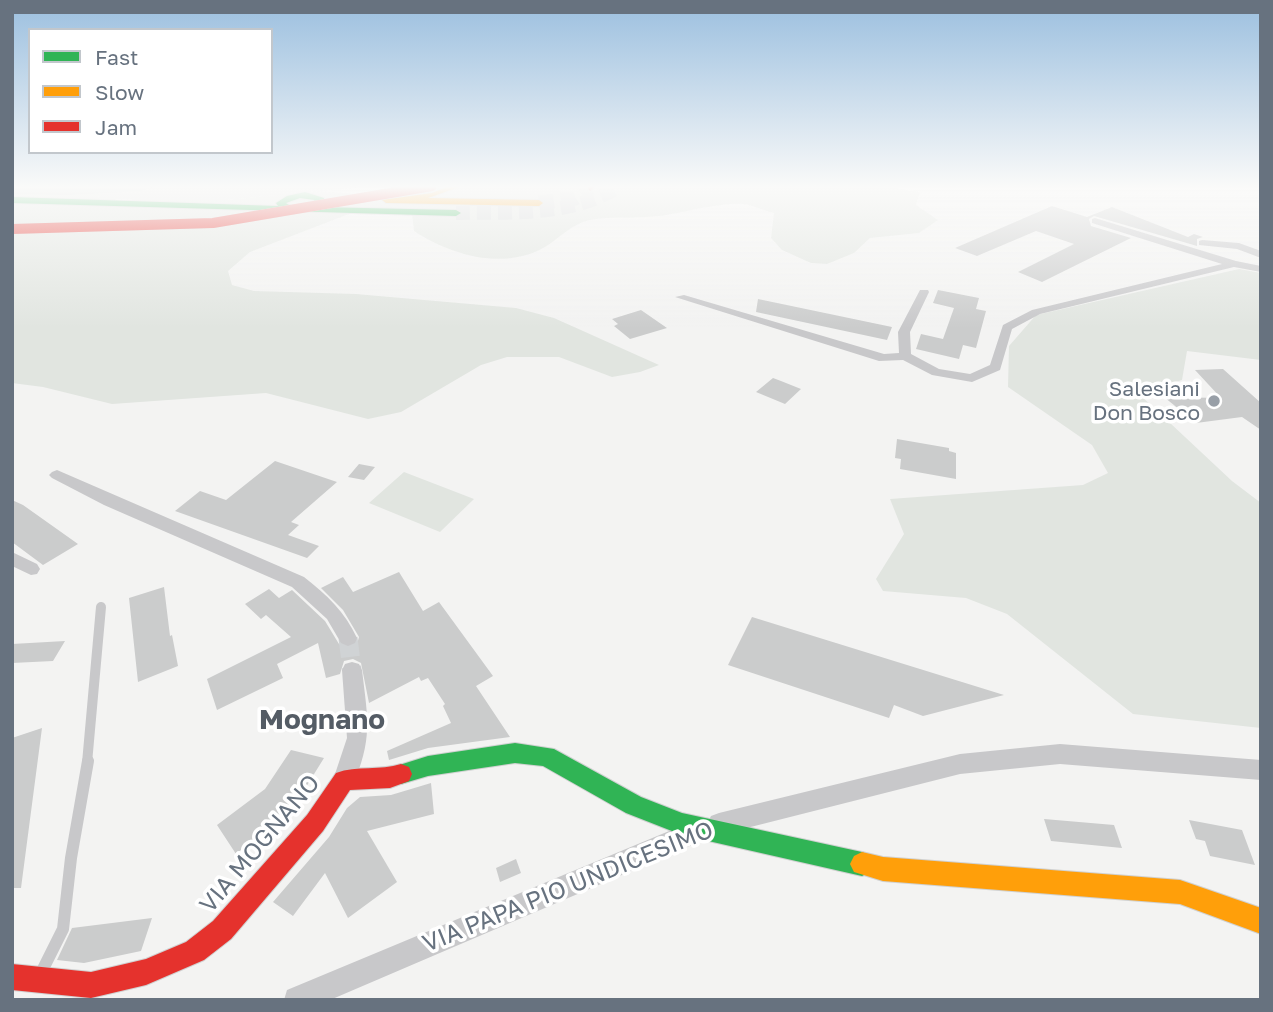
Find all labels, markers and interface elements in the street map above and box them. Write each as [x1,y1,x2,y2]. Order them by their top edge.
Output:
legend [28,28,273,154]
text: Fast [95,44,138,70]
text: Slow [95,79,144,105]
text: Jam [95,114,137,140]
place label: Salesiani Don Bosco [1093,376,1200,426]
marker: Salesiani Don Bosco [1206,393,1222,409]
district label: Mognano [259,703,385,737]
street label: VIA MOGNANO [194,769,326,919]
street label: VIA PAPA PIO UNDICESIMO [419,815,717,959]

